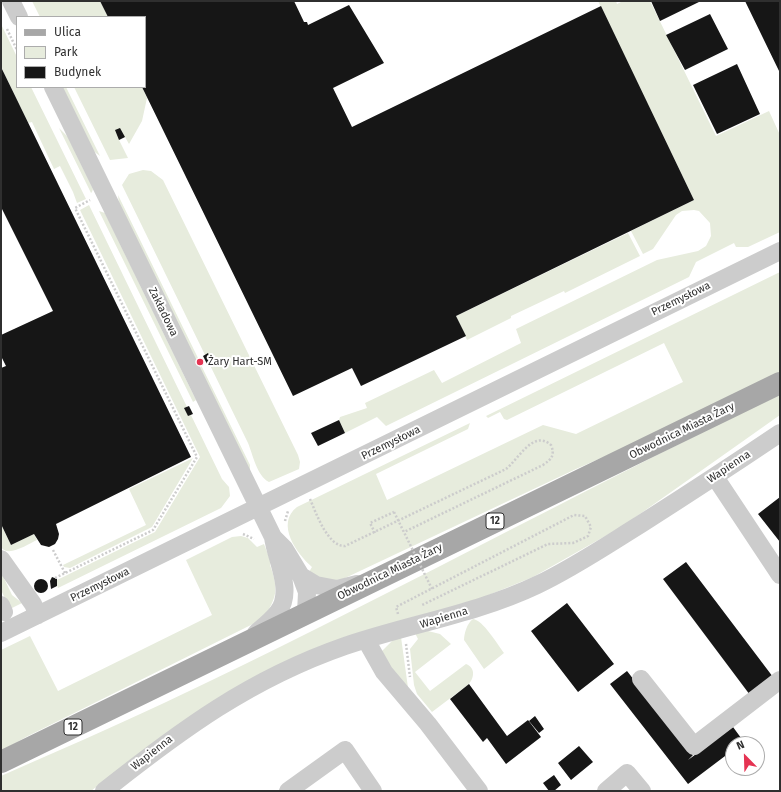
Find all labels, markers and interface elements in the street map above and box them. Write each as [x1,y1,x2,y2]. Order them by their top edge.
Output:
legend [16,16,146,88]
text: Ulica [54,25,81,39]
text: Park [54,45,78,59]
text: Budynek [54,65,101,79]
street label: Przemysłowa [649,279,713,319]
street label: Zakładowa [145,285,181,339]
place label: Żary Hart-SM [208,355,272,369]
marker: Żary Hart-SM [195,357,205,367]
street label: Obwodnica Miasta Żary [627,400,737,462]
street label: Przemysłowa [359,423,423,463]
street label: Wapienna [705,448,753,486]
road number: 12 [486,513,504,529]
street label: Obwodnica Miasta Żary [335,541,445,603]
street label: Przemysłowa [68,565,132,605]
street label: Wapienna [419,604,469,632]
road number: 12 [64,719,82,735]
street label: Wapienna [129,733,175,773]
north arrow [725,736,765,776]
text: N [735,738,746,753]

